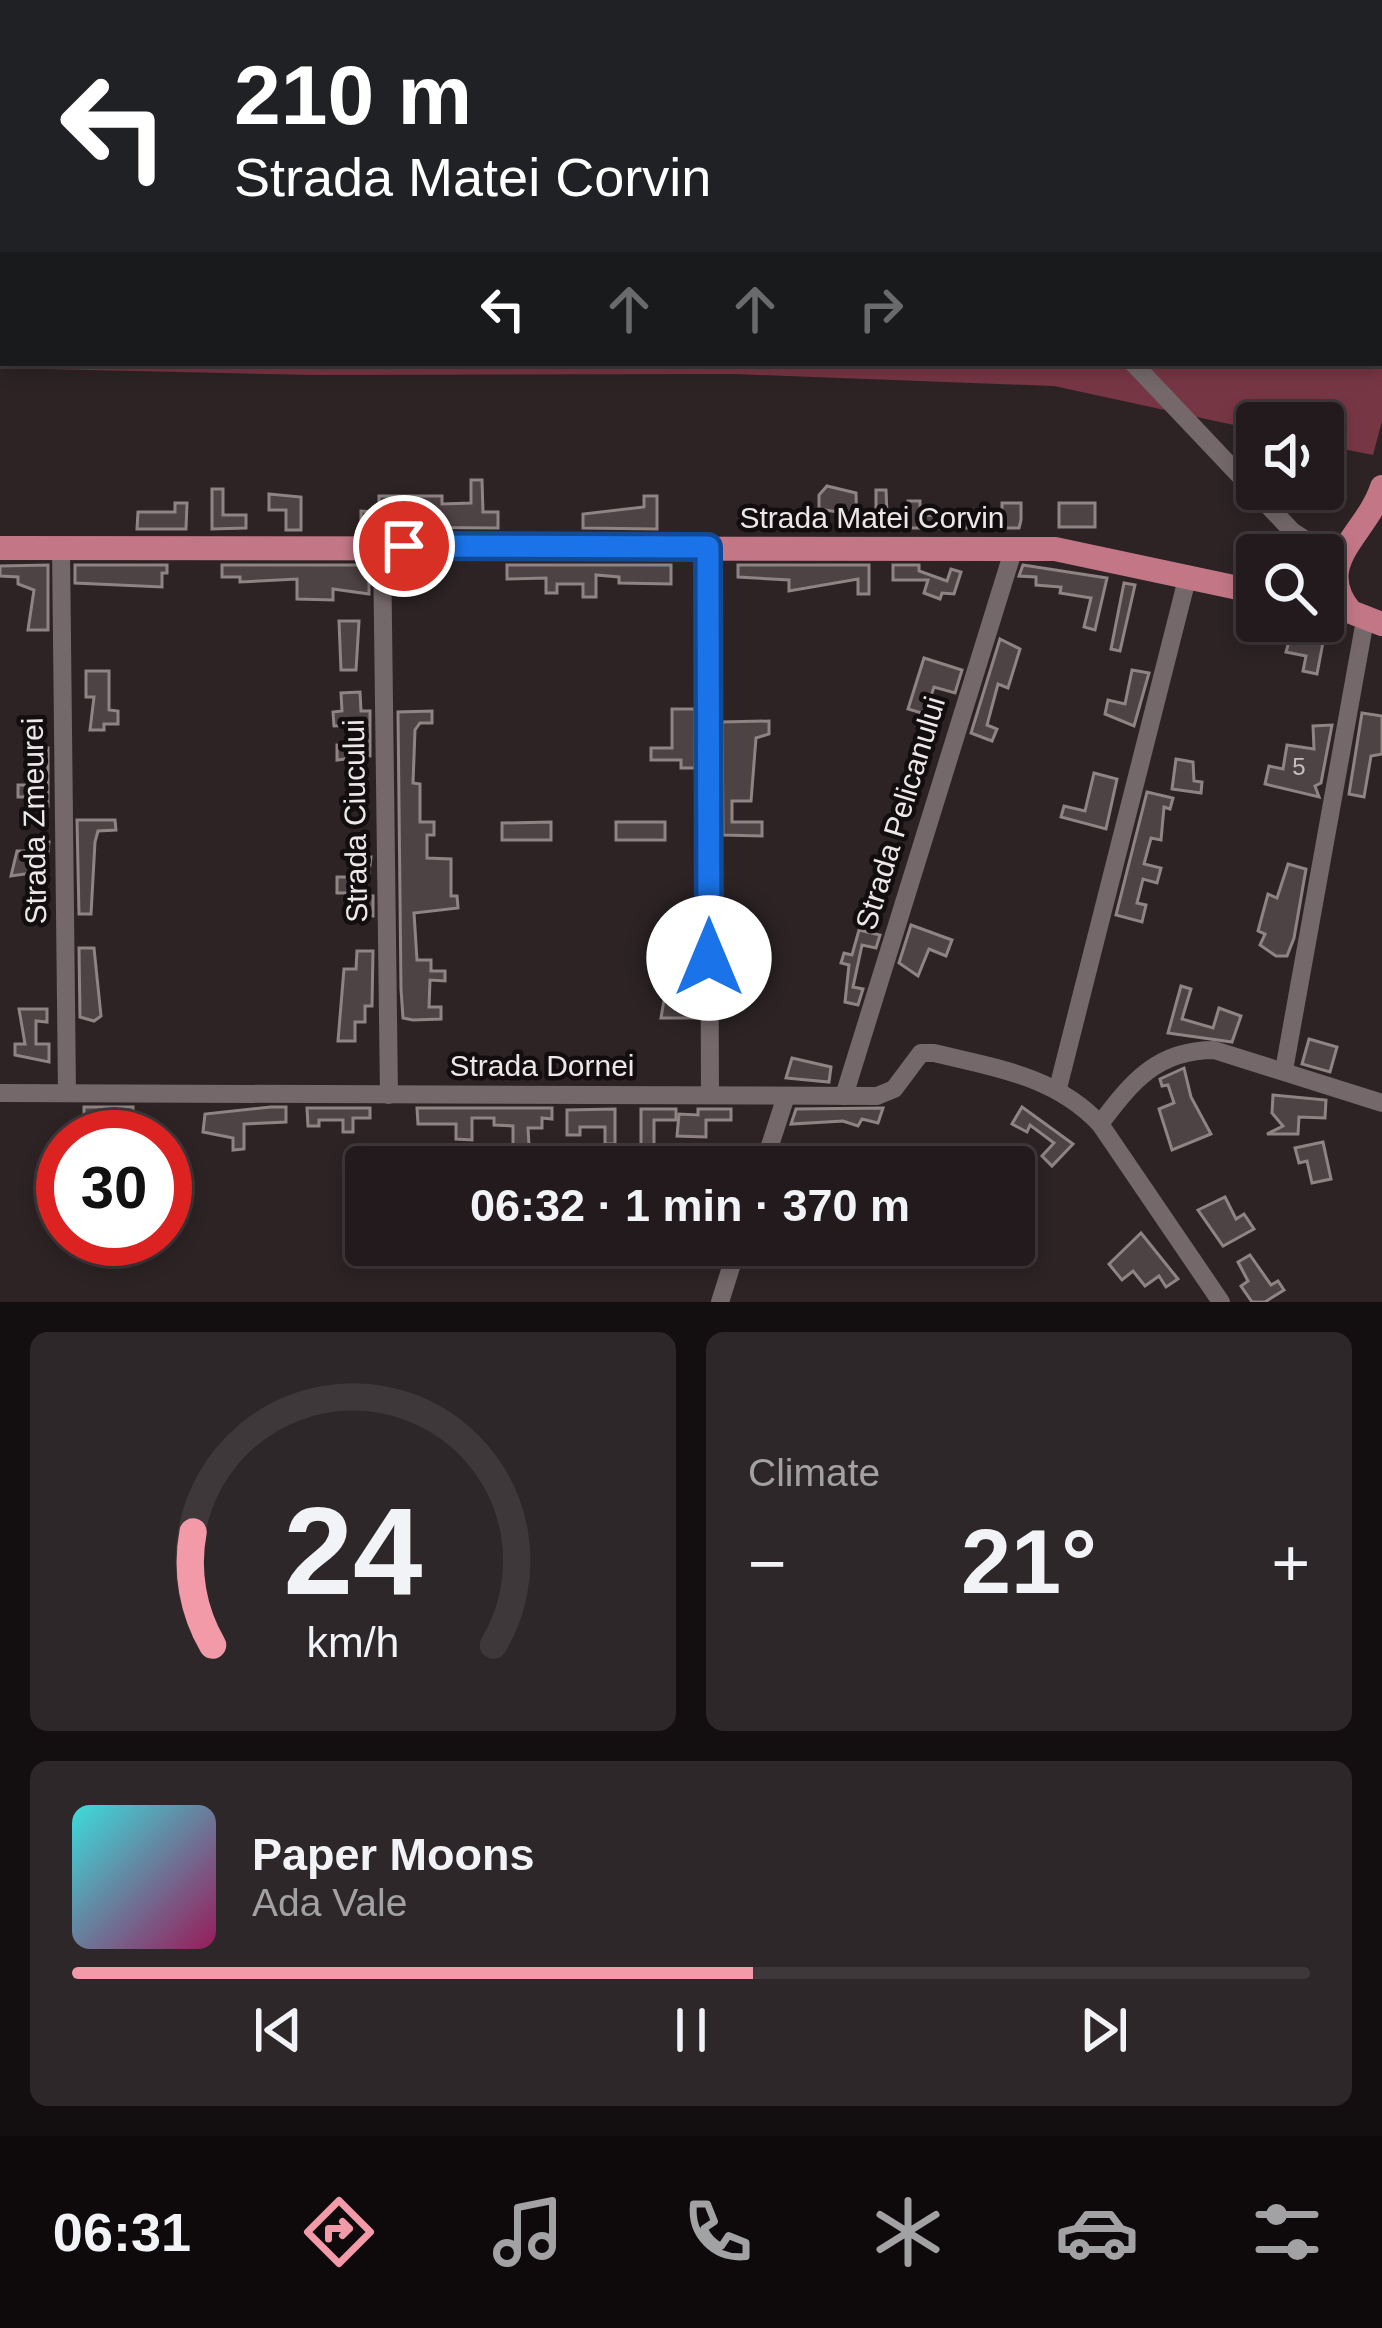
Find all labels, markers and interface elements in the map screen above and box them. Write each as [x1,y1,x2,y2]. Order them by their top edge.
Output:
icon: left [36,48,192,204]
text: 210 m [234,48,472,142]
text: Strada Matei Corvin [234,147,711,207]
icon: left [470,276,536,342]
icon: ahead [596,276,662,342]
icon: ahead [722,276,788,342]
icon: right [848,276,914,342]
map controls [1236,402,1344,642]
button: sound [1236,402,1344,510]
pin [353,495,455,597]
street label: Strada Matei Corvin [739,501,1005,534]
icon: arrive [371,513,437,579]
button: search [1236,534,1344,642]
street label: Strada Pelicanului [849,693,951,933]
street label: Strada Zmeurei [16,717,52,925]
street label: Strada Ciucului [337,719,373,923]
house number: 5 [1292,753,1306,780]
position arrow [646,895,772,1021]
street label: Strada Dornei [449,1049,635,1082]
speed limit sign: 30 [36,1110,192,1266]
text: 06:32 · 1 min · 370 m [470,1180,910,1231]
text: Climate [748,1451,880,1494]
text: 24 [284,1481,422,1620]
text: 21° [961,1512,1097,1612]
text: − [748,1526,787,1600]
text: + [1271,1526,1310,1600]
text: km/h [307,1617,399,1665]
text: Paper Moons [252,1829,535,1880]
text: Ada Vale [252,1881,407,1924]
icon: previous [245,1997,311,2063]
icon: pause [658,1997,724,2063]
icon: next [1071,1997,1137,2063]
icon: directions [297,2190,381,2274]
icon: music [486,2190,570,2274]
icon: phone [676,2190,760,2274]
icon: climate [866,2190,950,2274]
icon: car [1055,2190,1139,2274]
icon: filters [1245,2190,1329,2274]
text: 06:31 [53,2202,191,2262]

